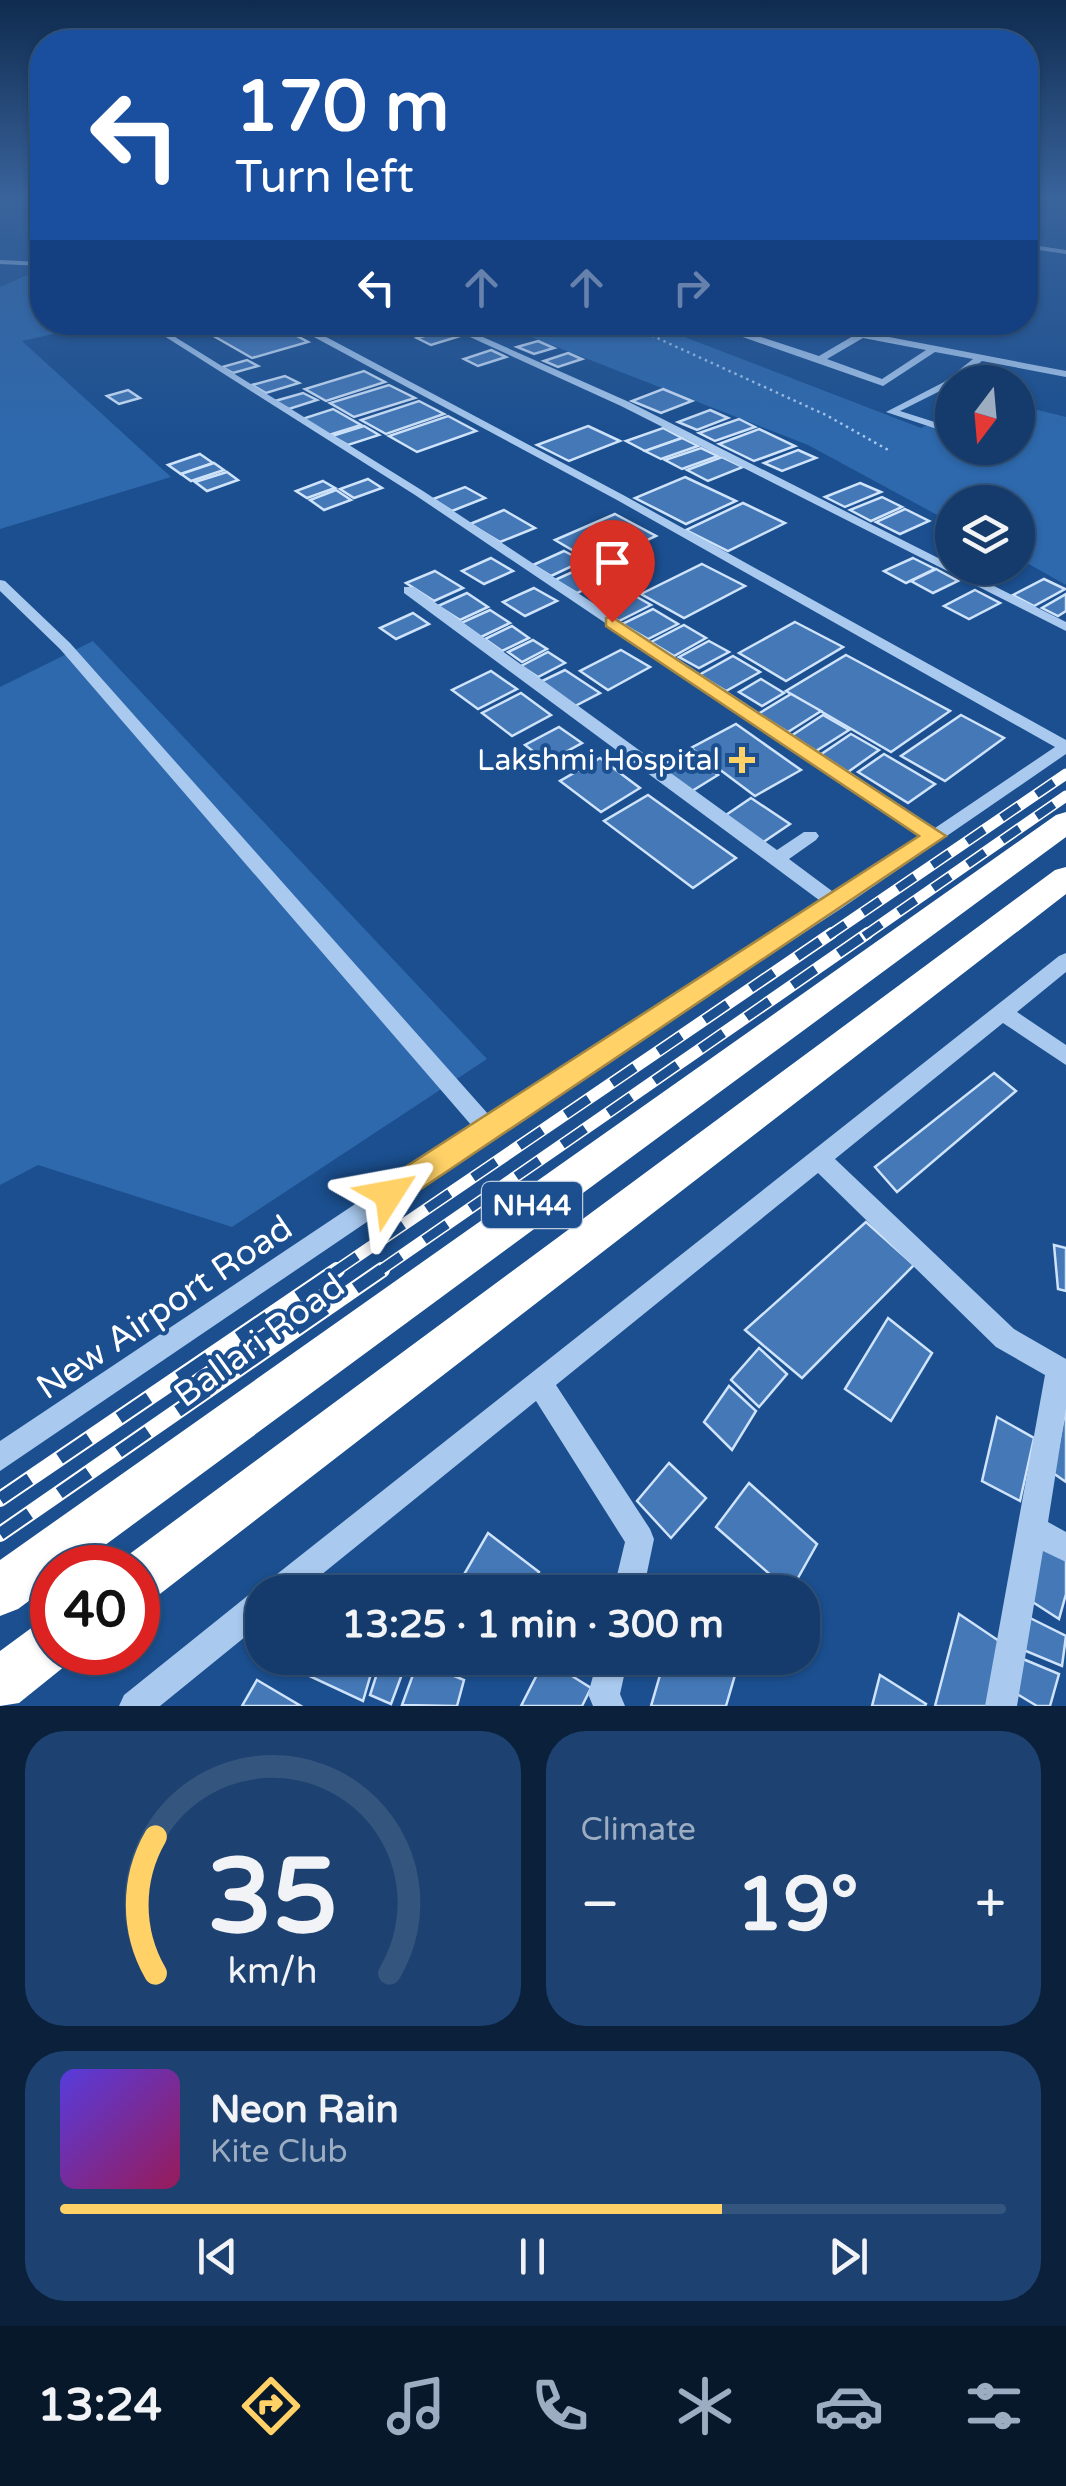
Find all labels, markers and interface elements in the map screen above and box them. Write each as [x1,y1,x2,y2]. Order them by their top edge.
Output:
text: 170 m [235,66,449,150]
icon: left [70,70,200,200]
text: Turn left [235,151,414,205]
icon: left [349,260,404,315]
icon: ahead [454,260,509,315]
icon: ahead [559,260,614,315]
icon: right [664,260,719,315]
north arrow [935,365,1035,465]
map controls [935,365,1035,585]
button: layers [935,485,1035,585]
pin [570,520,655,623]
icon: arrive [585,535,640,590]
place label: Lakshmi Hospital [477,742,720,779]
marker: Lakshmi Hospital [729,747,755,773]
position arrow [337,1142,441,1246]
road number: NH44 [482,1182,582,1228]
street label: New Airport Road [29,1207,300,1409]
street label: Ballari Road [166,1265,353,1417]
speed limit sign: 40 [30,1545,160,1675]
text: 13:25 · 1 min · 300 m [341,1602,724,1648]
text: Climate [581,1811,696,1849]
text: 35 [207,1836,338,1961]
text: 19° [736,1860,859,1950]
text: − [581,1872,620,1938]
text: + [975,1872,1006,1938]
text: km/h [228,1950,318,1993]
text: Neon Rain [210,2087,399,2133]
text: Kite Club [210,2133,348,2171]
icon: previous [190,2229,245,2284]
icon: pause [505,2229,560,2284]
icon: next [821,2229,876,2284]
icon: directions [236,2371,306,2441]
icon: music [381,2371,451,2441]
icon: phone [525,2371,595,2441]
icon: climate [670,2371,740,2441]
icon: car [814,2371,884,2441]
icon: filters [959,2371,1029,2441]
text: 13:24 [37,2379,162,2433]

